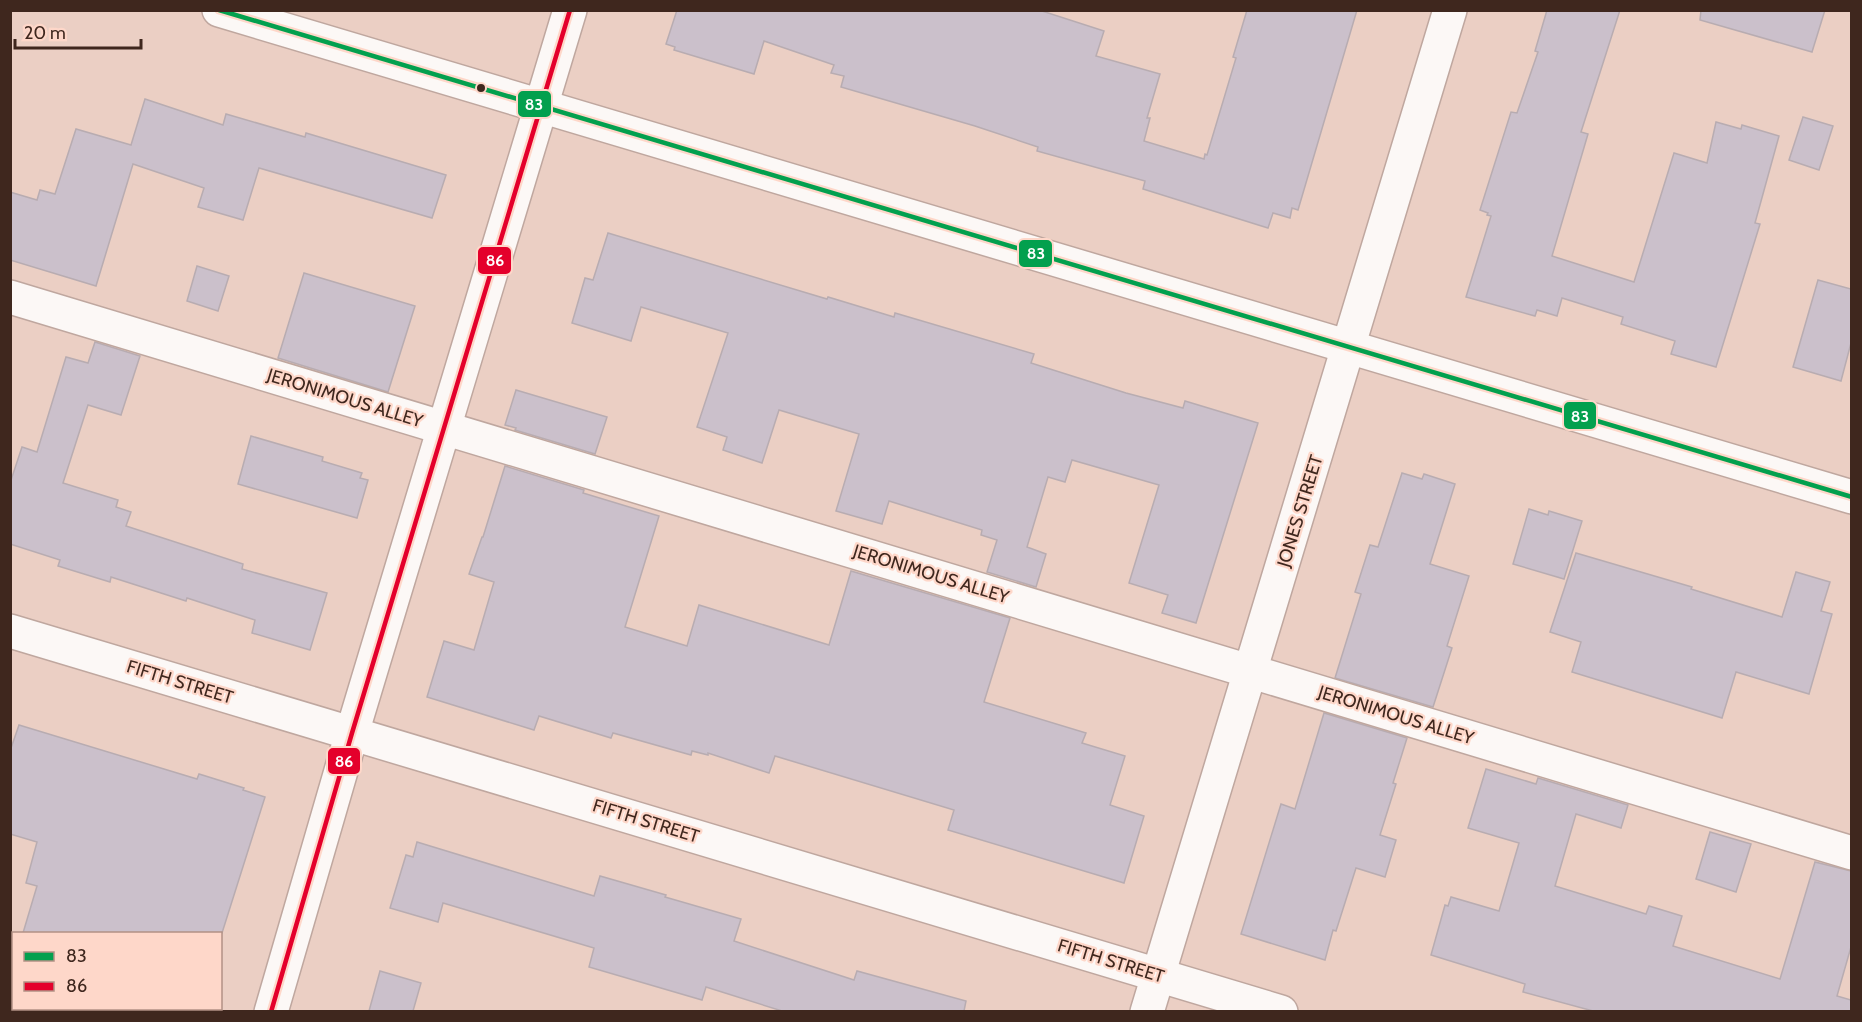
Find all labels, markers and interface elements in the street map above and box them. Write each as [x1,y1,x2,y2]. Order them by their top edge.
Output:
scale bar [15,12,141,50]
text: 20 m [24,22,66,44]
unlabelled marker [475,82,487,94]
line badge: 83 [517,90,552,118]
text: 83 [525,95,543,114]
line badge: 83 [1018,239,1053,268]
text: 83 [1027,244,1045,263]
line badge: 86 [477,246,512,275]
text: 86 [486,251,504,270]
street label: JERONIMOUS ALLEY [263,364,426,432]
line badge: 83 [1563,401,1597,430]
text: 83 [1571,407,1589,426]
street label: JONES STREET [1272,452,1328,571]
street label: JERONIMOUS ALLEY [849,540,1012,608]
street label: FIFTH STREET [124,655,236,709]
street label: JERONIMOUS ALLEY [1314,681,1477,749]
line badge: 86 [327,747,361,775]
text: 86 [335,752,353,771]
street label: FIFTH STREET [590,794,702,848]
legend [12,932,222,1010]
street label: FIFTH STREET [1055,934,1167,988]
text: 83 [66,945,87,967]
text: 86 [66,975,87,997]

